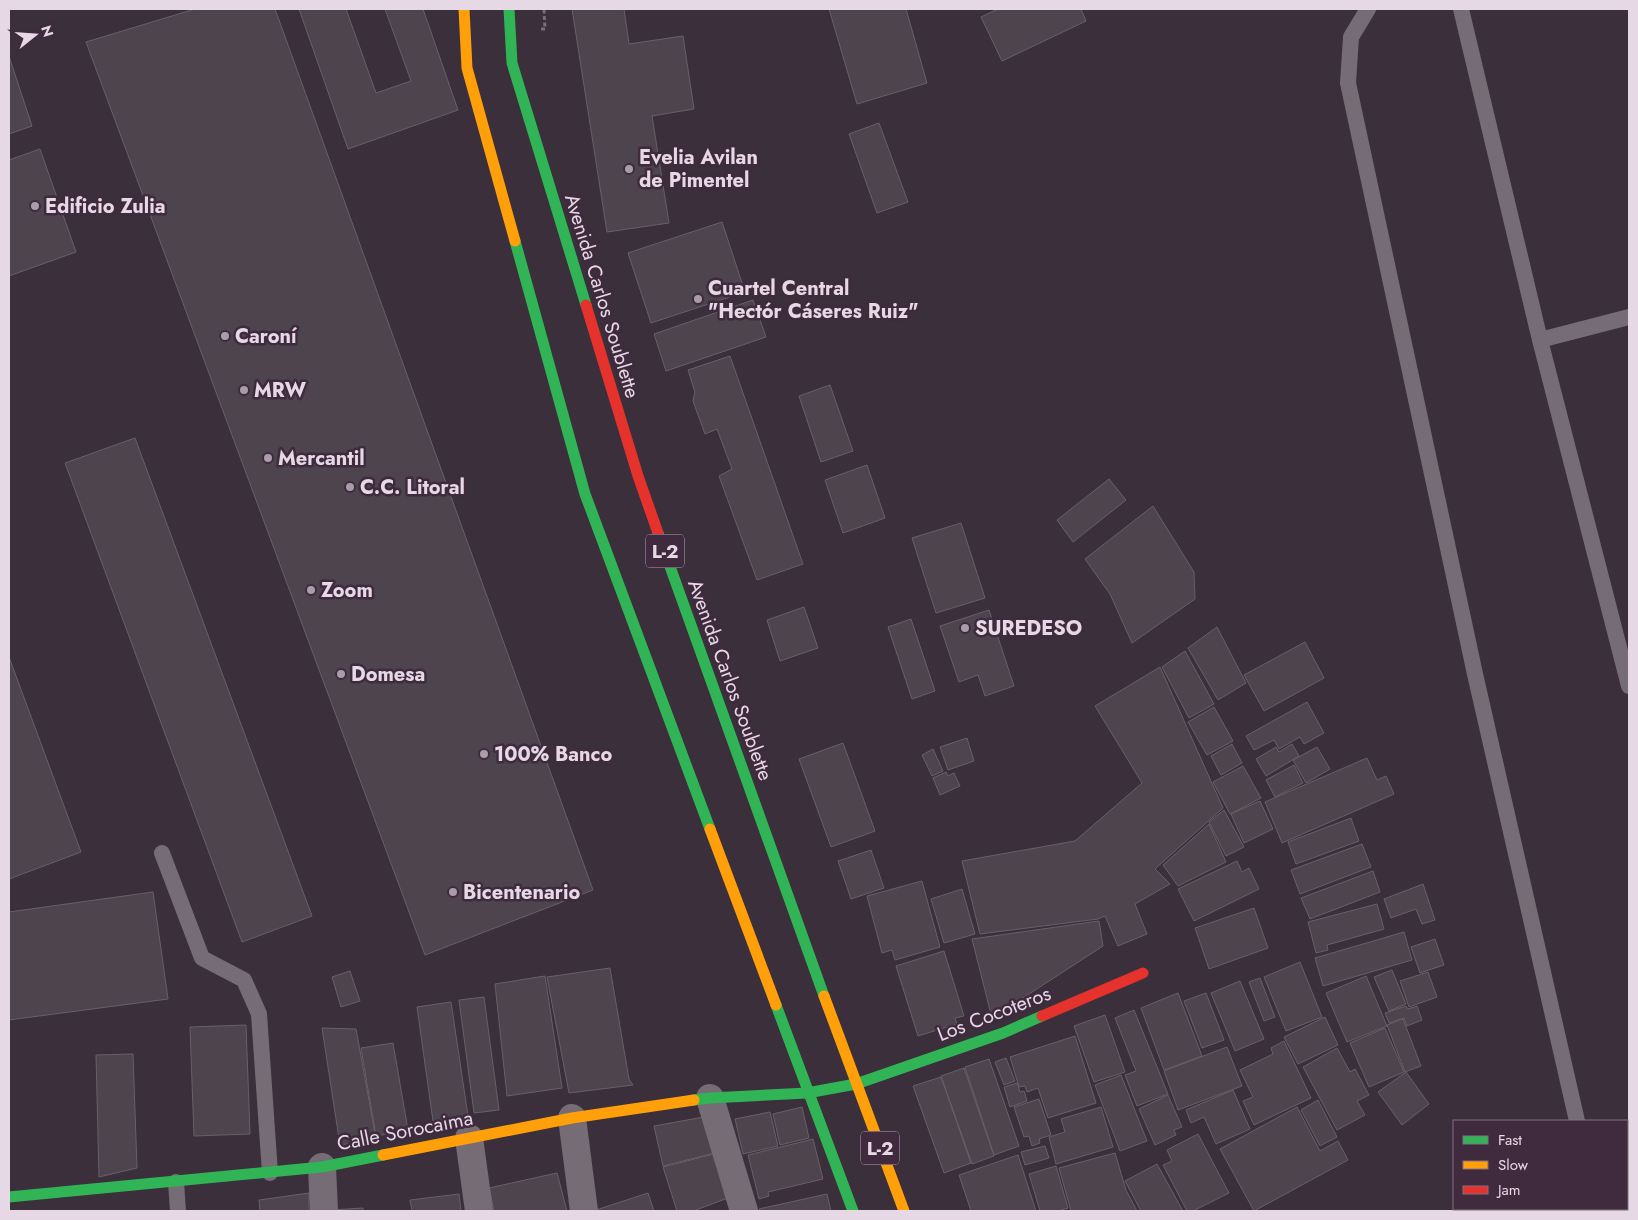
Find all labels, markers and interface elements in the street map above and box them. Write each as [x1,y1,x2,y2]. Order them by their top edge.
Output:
north arrow [10,10,60,60]
text: N [36,23,59,39]
place label: Evelia Avilan de Pimentel [639,143,758,195]
marker: Evelia Avilan de Pimentel [623,163,635,175]
street label: Avenida Carlos Soublette [557,190,647,402]
place label: Edificio Zulia [45,192,166,221]
marker: Edificio Zulia [29,200,41,212]
place label: Cuartel Central "Hectór Cáseres Ruiz" [708,274,919,326]
marker: Cuartel Central "Hectór Cáseres Ruiz" [692,293,704,305]
place label: Caroní [235,322,298,351]
marker: Caroní [219,330,231,342]
place label: MRW [254,376,307,405]
marker: MRW [238,384,250,396]
place label: Mercantil [278,444,365,473]
marker: Mercantil [262,452,274,464]
place label: C.C. Litoral [360,473,465,502]
marker: C.C. Litoral [344,481,356,493]
road number: L-2 [646,534,684,568]
street label: Avenida Carlos Soublette [680,575,780,785]
place label: Zoom [321,576,373,605]
marker: Zoom [305,584,317,596]
place label: SUREDESO [975,614,1082,643]
marker: SUREDESO [959,622,971,634]
place label: Domesa [351,660,425,689]
marker: Domesa [335,668,347,680]
place label: 100% Banco [494,740,612,769]
marker: 100% Banco [478,748,490,760]
place label: Bicentenario [463,878,580,907]
marker: Bicentenario [447,886,459,898]
street label: Los Cocoteros [933,979,1055,1049]
street label: Calle Sorocaima [335,1104,475,1158]
legend [1453,1120,1628,1210]
text: Fast [1498,1129,1522,1151]
road number: L-2 [861,1132,899,1164]
text: Slow [1498,1154,1529,1176]
text: Jam [1496,1179,1521,1201]

